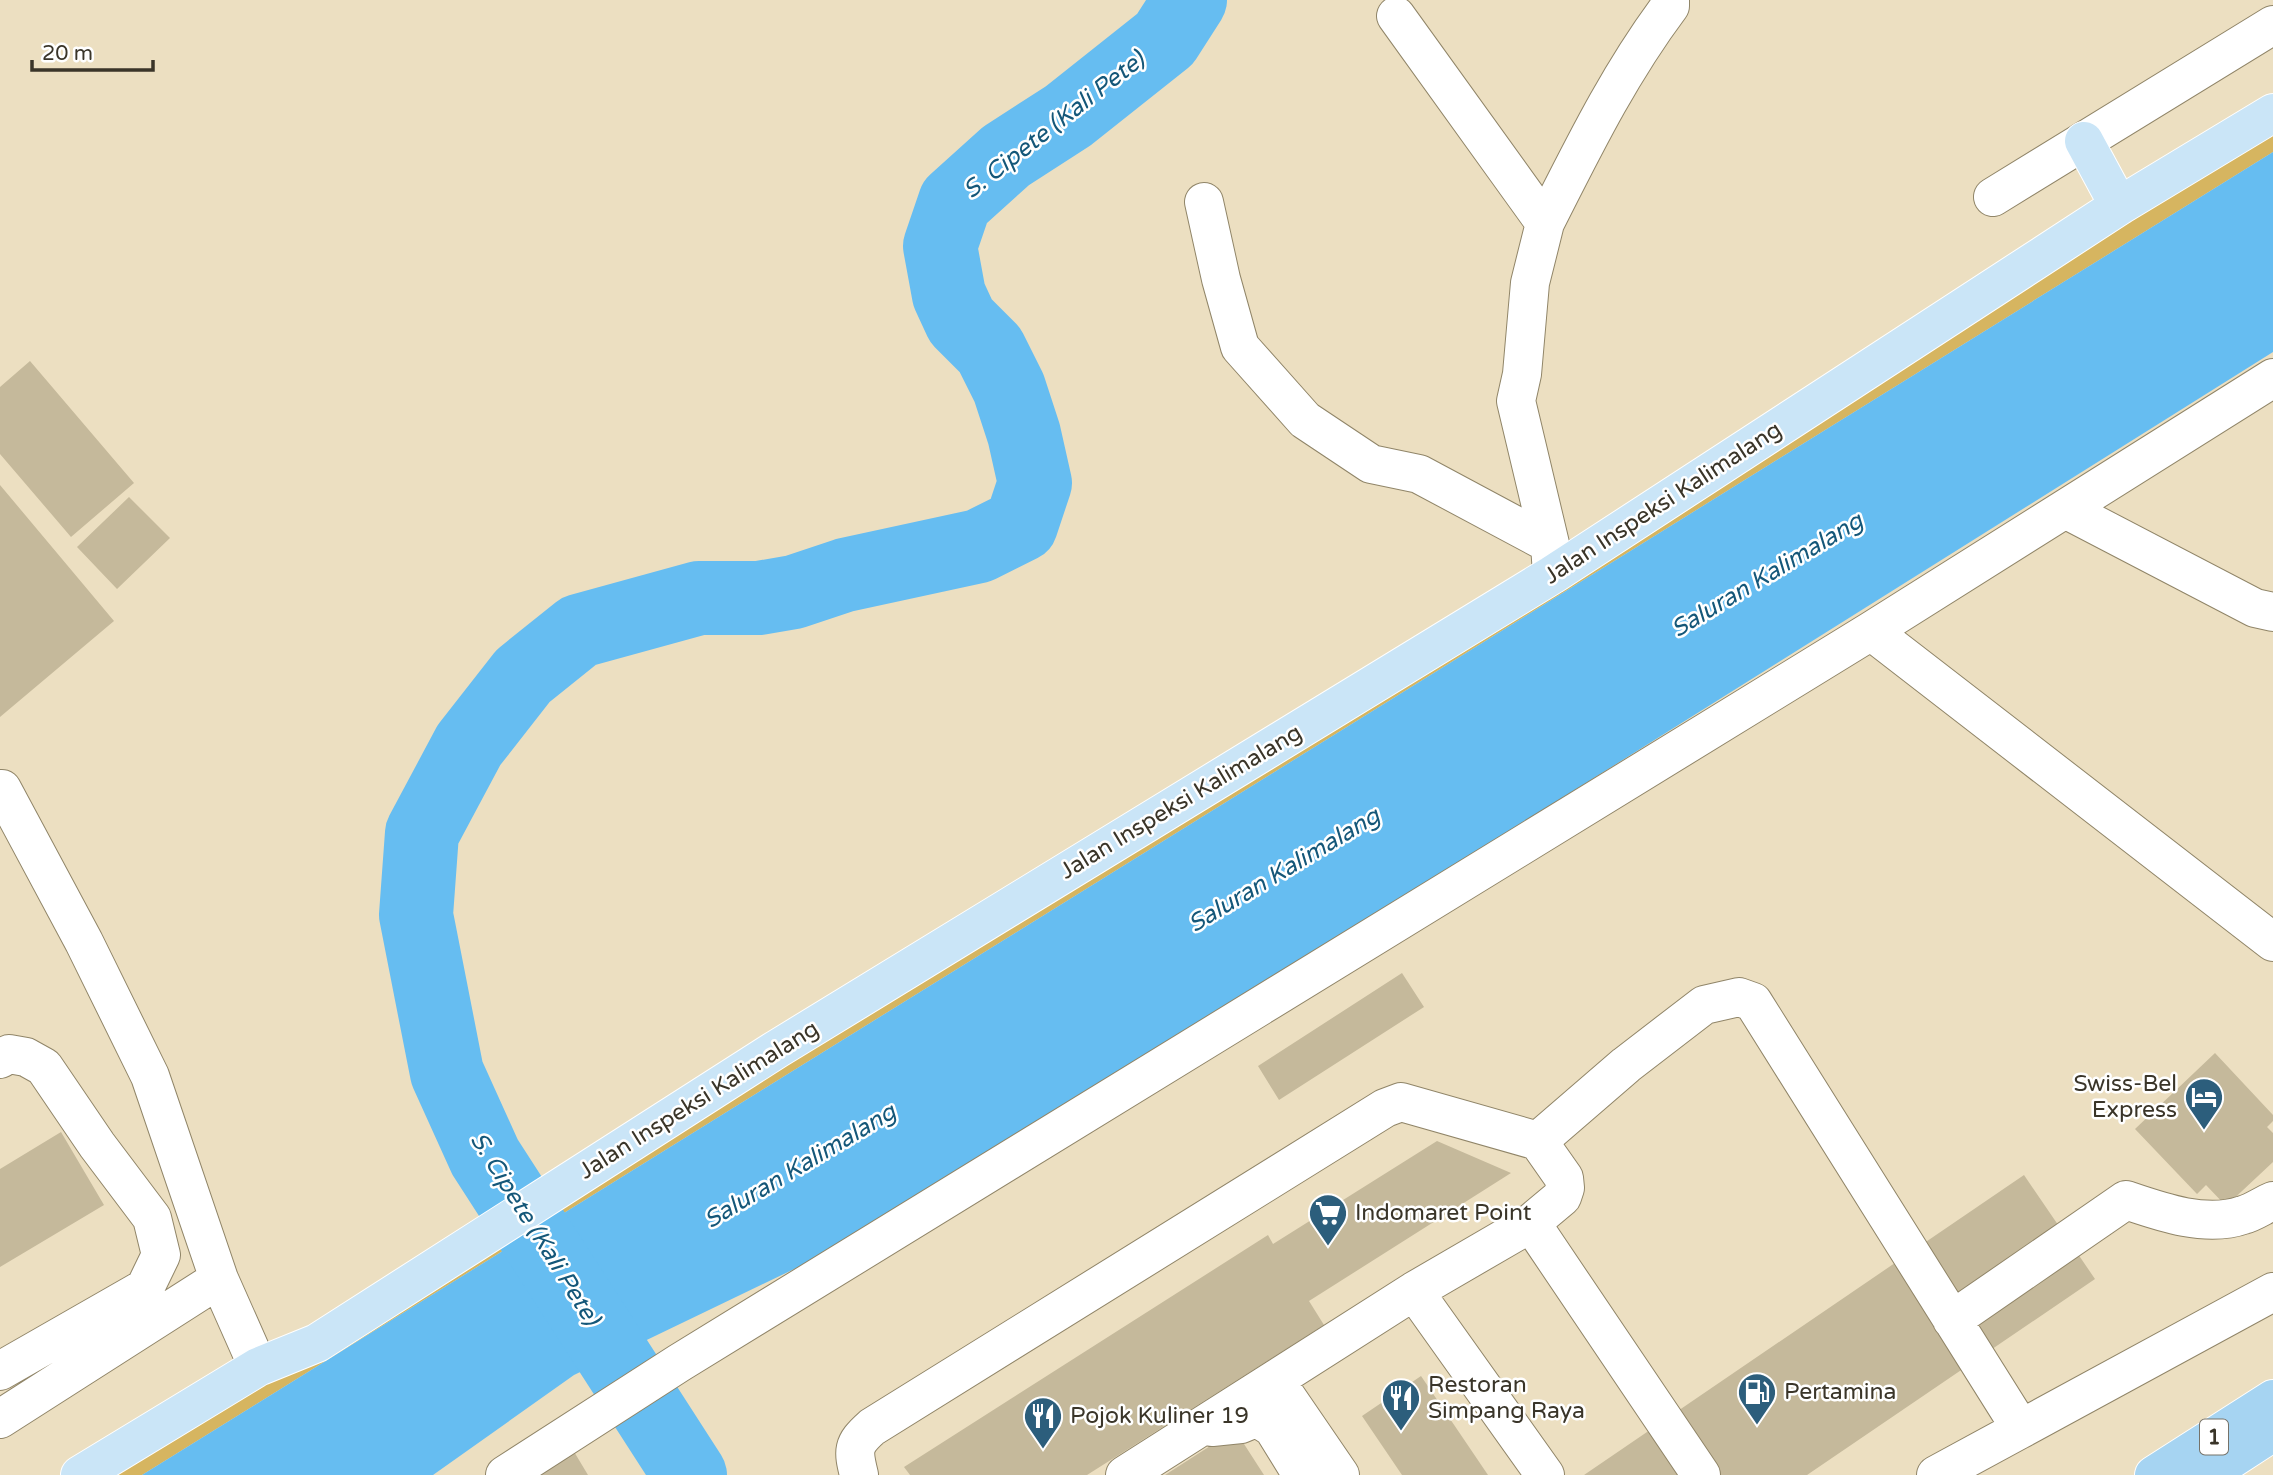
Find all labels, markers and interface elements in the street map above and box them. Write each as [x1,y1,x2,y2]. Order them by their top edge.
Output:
scale bar [32,28,152,72]
text: 20 m [42,41,93,66]
water label: S. Cipete (Kali Pete) [958,44,1152,205]
street label: Jalan Inspeksi Kalimalang [1539,416,1787,590]
water label: Saluran Kalimalang [1666,505,1870,644]
street label: Jalan Inspeksi Kalimalang [1055,719,1307,885]
water label: Saluran Kalimalang [1183,800,1387,939]
street label: Jalan Inspeksi Kalimalang [574,1015,824,1185]
place label: Swiss-Bel Express [2074,1070,2177,1124]
hotel icon: Swiss-Bel Express [2183,1076,2225,1131]
water label: Saluran Kalimalang [699,1096,903,1235]
water label: S. Cipete (Kali Pete) [464,1127,607,1332]
supermarket icon: Indomaret Point [1307,1192,1349,1247]
place label: Indomaret Point [1355,1199,1532,1227]
place label: Restoran Simpang Raya [1428,1371,1585,1425]
fuel station icon: Pertamina [1736,1371,1778,1426]
restaurant icon: Restoran Simpang Raya [1380,1377,1422,1432]
place label: Pertamina [1784,1378,1896,1406]
restaurant icon: Pojok Kuliner 19 [1022,1395,1064,1450]
place label: Pojok Kuliner 19 [1070,1402,1249,1430]
road number: 1 [2200,1420,2228,1454]

